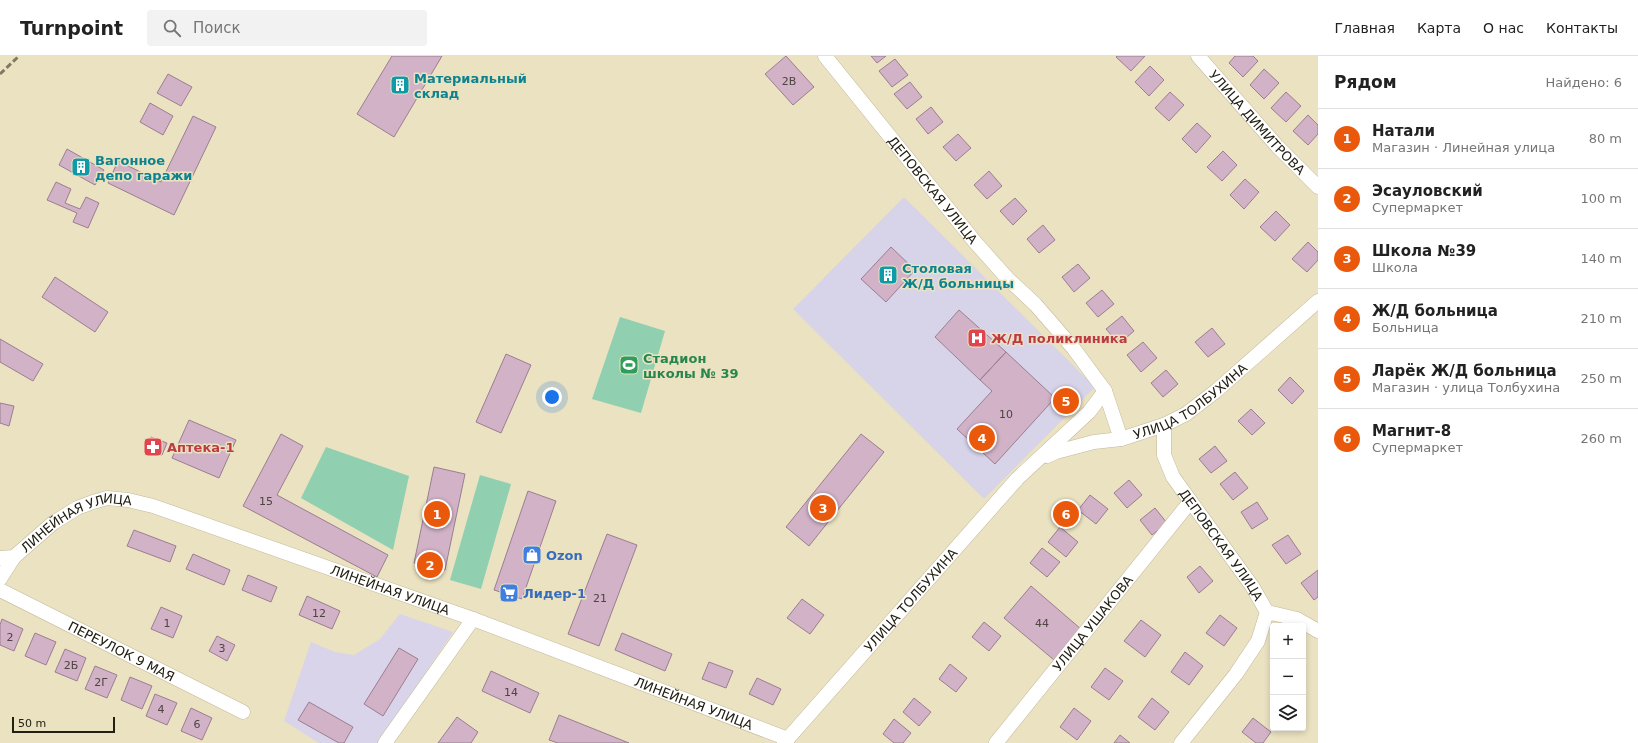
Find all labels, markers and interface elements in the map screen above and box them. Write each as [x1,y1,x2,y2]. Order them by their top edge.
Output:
search box [147,10,427,46]
text: Turnpoint [20,17,123,39]
icon: search [161,17,183,39]
text: Поиск [193,19,241,37]
text: Главная [1334,20,1395,36]
text: Карта [1417,20,1461,36]
text: О нас [1483,20,1524,36]
text: Контакты [1546,20,1618,36]
street label: УЛИЦА ДИМИТРОВА [1206,67,1308,177]
place label: Материальный склад [414,71,527,101]
text: Рядом [1334,72,1397,92]
building icon: Материальный склад [389,74,411,96]
house number: 2В [782,75,796,88]
text: Найдено: 6 [1546,75,1622,90]
text: Натали [1372,122,1435,140]
text: 1 [1342,131,1352,146]
text: 80 m [1589,131,1622,146]
street label: ДЕПОВСКАЯ УЛИЦА [885,133,981,247]
text: Магазин · Линейная улица [1372,140,1555,155]
place label: Вагонное депо гаражи [95,153,192,183]
building icon: Вагонное депо гаражи [70,156,92,178]
text: Эсауловский [1372,182,1483,200]
text: 2 [1342,191,1352,206]
text: 100 m [1580,191,1622,206]
text: Супермаркет [1372,200,1463,215]
text: Школа №39 [1372,242,1476,260]
text: 3 [1342,251,1352,266]
text: 140 m [1580,251,1622,266]
text: Школа [1372,260,1418,275]
place label: Столовая Ж/Д больницы [902,261,1014,291]
building icon: Столовая Ж/Д больницы [877,264,899,286]
text: Ж/Д больница [1372,302,1498,320]
text: 4 [1342,311,1352,326]
text: 210 m [1580,311,1622,326]
text: Больница [1372,320,1439,335]
hospital icon: Ж/Д поликлиника [966,327,988,349]
place label: Ж/Д поликлиника [991,331,1127,346]
place label: Стадион школы № 39 [643,351,739,381]
sports icon: Стадион школы № 39 [618,354,640,376]
street label: УЛИЦА ТОЛБУХИНА [1131,360,1250,442]
text: Ларёк Ж/Д больница [1372,362,1557,380]
text: 5 [1342,371,1352,386]
text: 250 m [1580,371,1622,386]
text: Магазин · улица Толбухина [1372,380,1560,395]
pin: 5 [1053,386,1079,416]
your location [542,387,562,407]
house number: 10 [999,408,1013,421]
text: Магнит-8 [1372,422,1451,440]
pin: 4 [969,423,995,453]
text: 6 [1342,431,1352,446]
text: 260 m [1580,431,1622,446]
pharmacy icon: Аптека-1 [142,436,164,458]
place label: Аптека-1 [167,440,234,455]
text: Супермаркет [1372,440,1463,455]
street label: ДЕПОВСКАЯ УЛИЦА [1176,486,1266,603]
street label: ЛИНЕЙНАЯ УЛИЦА [18,490,133,555]
pin: 3 [810,493,836,523]
house number: 15 [259,495,273,508]
pin: 1 [424,499,450,529]
pin: 6 [1053,499,1079,529]
shop icon: Ozon [521,544,543,566]
street label: УЛИЦА ТОЛБУХИНА [861,545,960,655]
place label: Ozon [546,548,583,563]
pin: 2 [417,550,443,580]
street label: ЛИНЕЙНАЯ УЛИЦА [328,562,452,618]
street label: УЛИЦА УШАКОВА [1050,572,1136,674]
supermarket icon: Лидер-1 [498,582,520,604]
place label: Лидер-1 [523,586,586,601]
house number: 21 [593,592,607,605]
house number: 12 [312,607,326,620]
house number: 1 [164,617,171,630]
house number: 44 [1035,617,1049,630]
street label: ПЕРЕУЛОК 9 МАЯ [66,618,177,684]
map controls [1270,623,1306,731]
button: + [1270,623,1306,659]
house number: 2 [7,631,14,644]
house number: 3 [219,642,226,655]
house number: 2Б [64,659,78,672]
button: − [1270,659,1306,695]
street label: ЛИНЕЙНАЯ УЛИЦА [632,674,755,732]
house number: 2Г [94,676,108,689]
house number: 14 [504,686,518,699]
button: layers [1270,695,1306,731]
house number: 4 [158,703,165,716]
scale bar [12,715,115,734]
text: 50 m [18,717,46,730]
house number: 6 [194,718,201,731]

